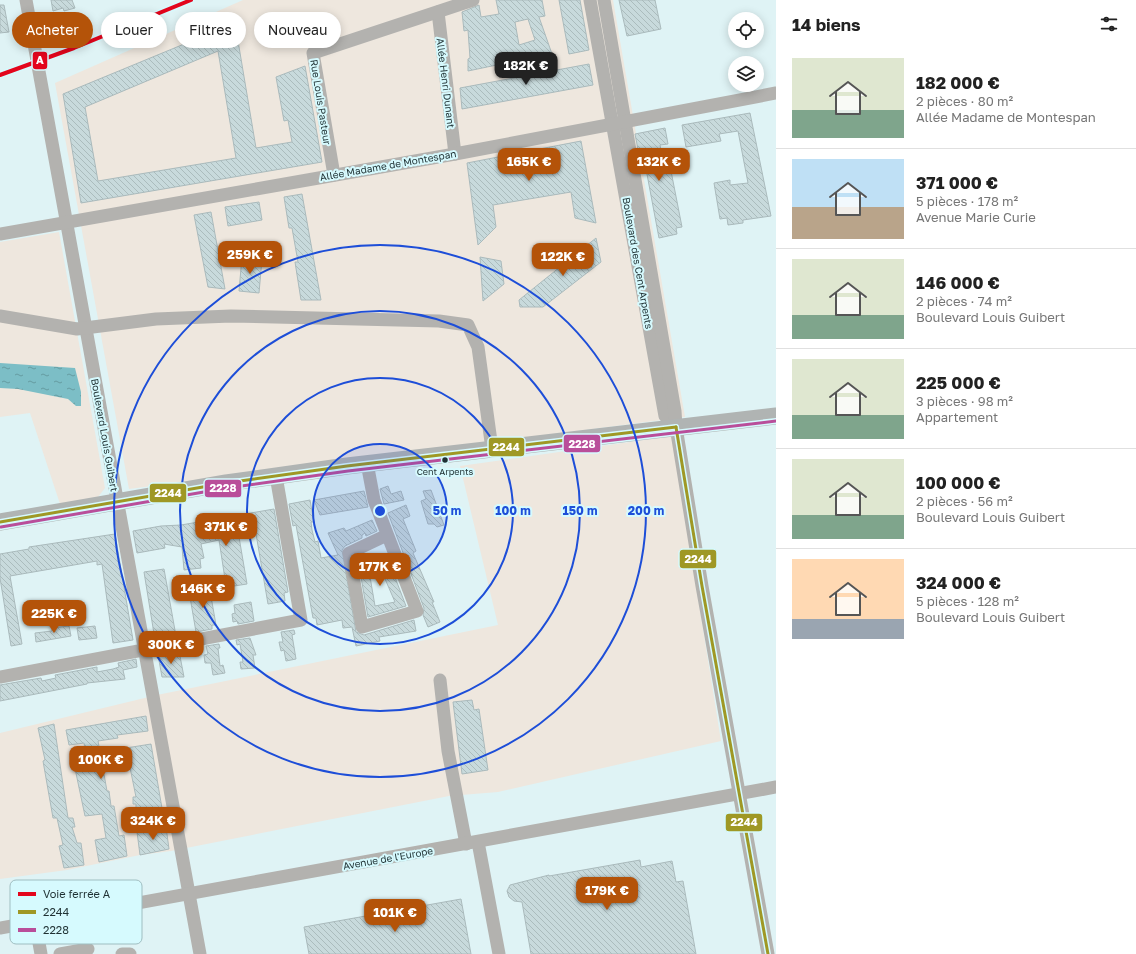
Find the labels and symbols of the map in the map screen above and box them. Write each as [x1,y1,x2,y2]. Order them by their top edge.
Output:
street label: Allée Henri Dunant [435,37,457,129]
line badge: A [32,51,48,70]
pin: 182K € [493,52,559,86]
text: A [36,53,44,66]
street label: Rue Louis Pasteur [308,58,334,146]
street label: Allée Madame de Montespan [319,147,457,183]
pin: 165K € [496,148,562,182]
pin: 132K € [626,148,692,182]
street label: Boulevard des Cent Arpents [620,196,656,330]
pin: 259K € [217,241,283,275]
pin: 122K € [530,243,596,277]
street label: Boulevard Louis Guibert [89,377,121,493]
line badge: 2228 [563,434,601,453]
line badge: 2244 [488,437,525,457]
text: 2228 [568,437,596,450]
text: 2244 [492,440,520,453]
marker: Cent Arpents [440,455,450,465]
place label: Cent Arpents [417,466,474,477]
line badge: 2228 [204,479,242,498]
text: 2228 [209,481,237,494]
line badge: 2244 [149,483,187,503]
text: 2244 [154,486,182,499]
text: 50 m [433,503,461,518]
text: 100 m [495,503,531,518]
text: 150 m [563,503,597,518]
text: 200 m [628,503,664,518]
centre of rings [373,504,387,518]
pin: 371K € [193,513,259,547]
line badge: 2244 [679,549,717,569]
text: 2244 [684,552,712,565]
pin: 177K € [347,553,413,587]
pin: 146K € [170,575,236,609]
pin: 225K € [21,600,87,634]
pin: 300K € [138,631,204,665]
pin: 100K € [68,746,134,780]
pin: 324K € [120,807,186,841]
line badge: 2244 [725,813,763,832]
text: 2244 [730,815,758,828]
street label: Avenue de l'Europe [342,844,434,872]
pin: 179K € [574,877,640,911]
legend [10,880,142,944]
text: Voie ferrée A [43,887,111,900]
pin: 101K € [362,899,428,933]
text: 2244 [43,905,69,918]
text: 2228 [43,923,69,936]

